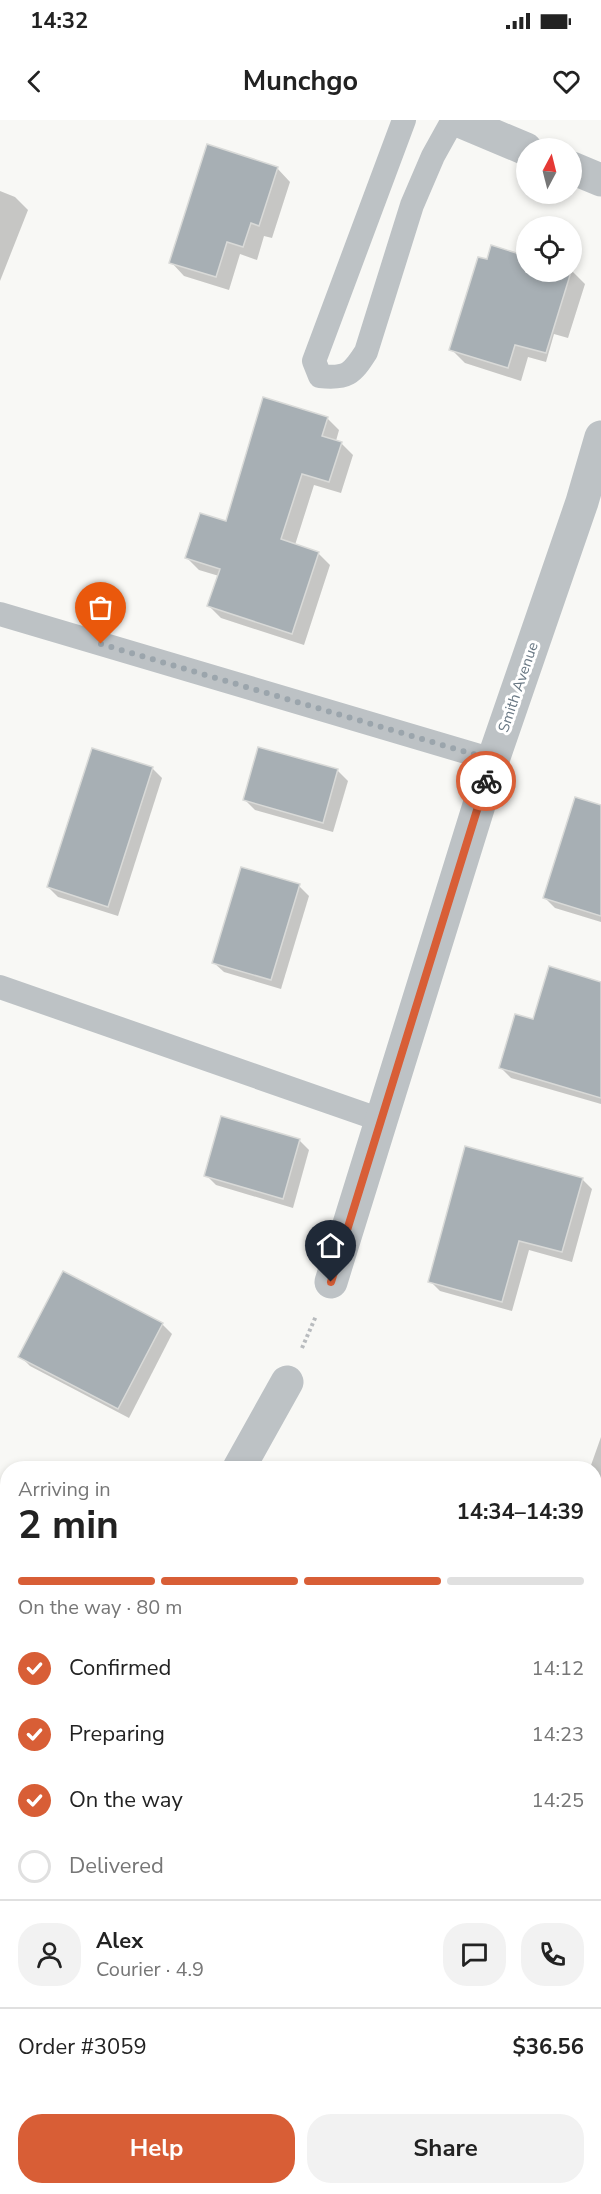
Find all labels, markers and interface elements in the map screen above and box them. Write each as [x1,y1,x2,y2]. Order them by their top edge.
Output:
text: 14:32 [30,6,88,36]
text: Munchgo [243,63,358,100]
icon: back [18,65,51,98]
icon: heart [550,65,583,98]
north arrow [516,138,582,204]
map controls [516,138,582,282]
button: locate [516,216,582,282]
pin [75,582,126,644]
icon: bag [84,591,117,624]
street label: Smith Avenue [493,639,543,735]
courier [456,751,516,811]
icon: bike [470,765,503,798]
pin [305,1220,356,1282]
icon: home [314,1229,347,1262]
text: Arriving in [18,1476,111,1503]
text: 14:34–14:39 [456,1497,584,1527]
text: 2 min [18,1499,119,1552]
text: On the way · 80 m [18,1594,182,1621]
icon: check [18,1652,51,1685]
text: Confirmed [69,1653,171,1683]
text: 14:12 [531,1655,584,1682]
icon: check [18,1718,51,1751]
text: Preparing [69,1719,165,1749]
text: 14:23 [531,1721,584,1748]
icon: check [18,1784,51,1817]
text: On the way [69,1785,183,1815]
text: 14:25 [531,1787,584,1814]
text: Delivered [69,1851,164,1881]
button: person [18,1923,81,1986]
button: chat [443,1923,506,1986]
button: phone [521,1923,584,1986]
text: Alex [96,1926,143,1956]
text: Courier · 4.9 [96,1956,204,1983]
text: Order #3059 [18,2032,147,2062]
text: $36.56 [513,2032,584,2062]
button: Help [18,2114,295,2183]
button: Share [307,2114,584,2183]

